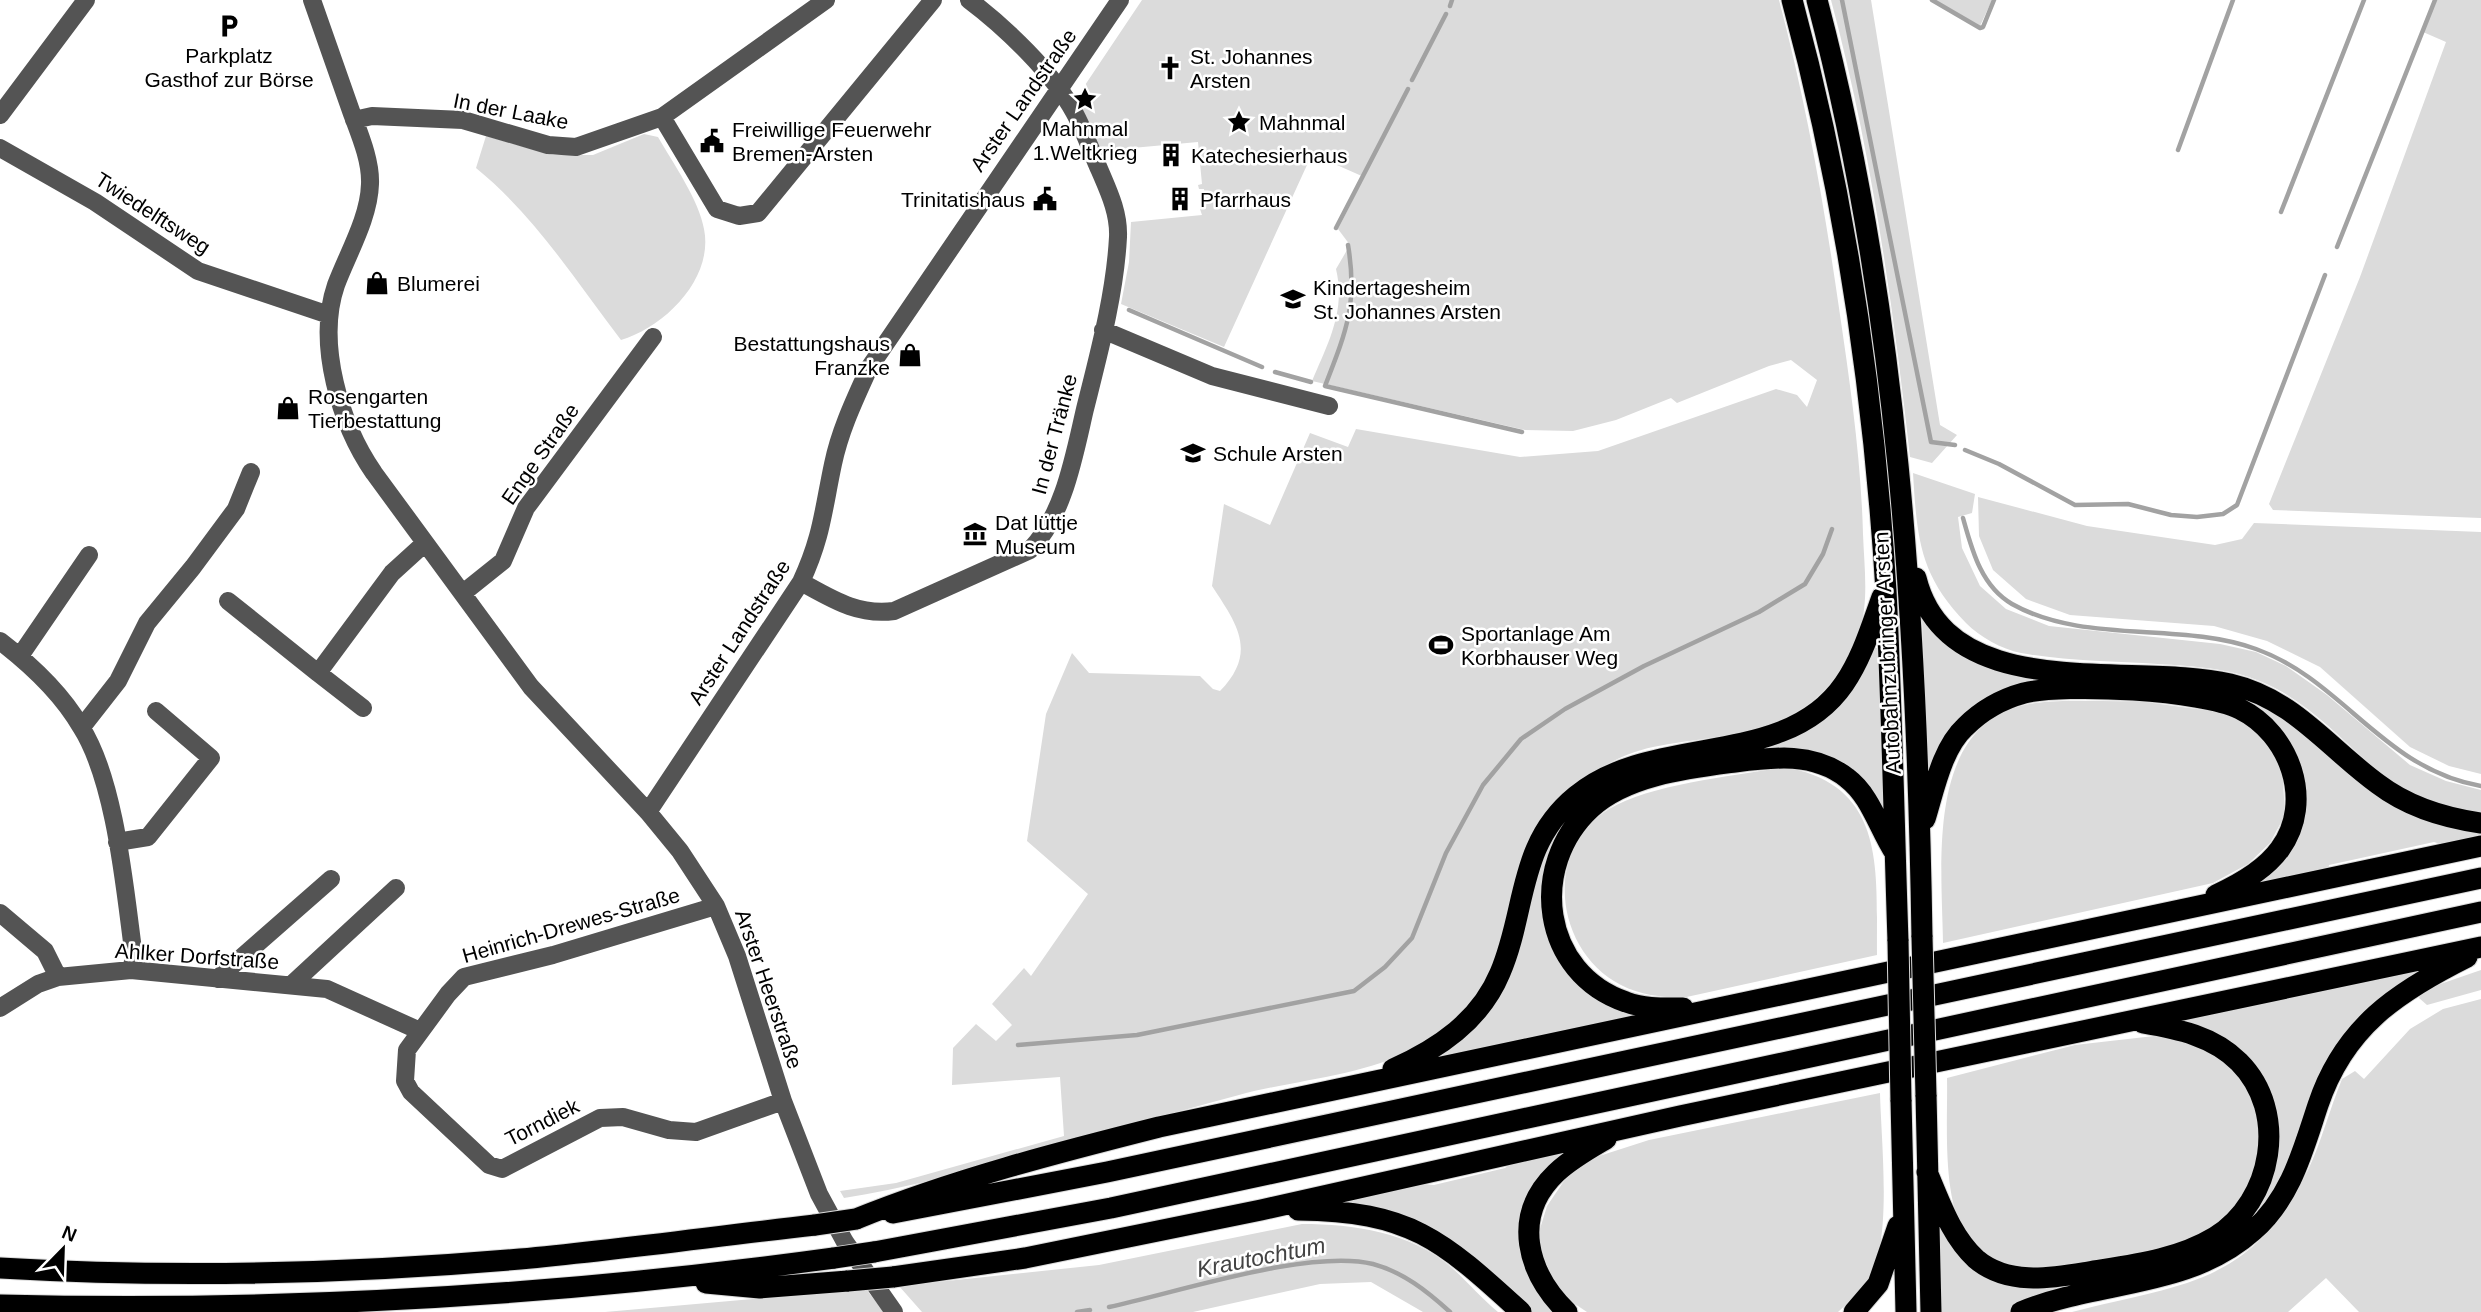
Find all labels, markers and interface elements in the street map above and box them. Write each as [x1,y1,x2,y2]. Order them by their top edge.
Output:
parking icon: Parkplatz Gasthof zur Börse [215,12,243,40]
street label: Arster Landstraße [965,25,1081,175]
place label: Parkplatz Gasthof zur Börse [144,44,314,91]
place label: St. Johannes Arsten [1190,45,1313,92]
church icon: St. Johannes Arsten [1156,54,1184,82]
place icon: Mahnmal 1.Weltkrieg [1071,85,1099,113]
street label: In der Laake [451,89,571,133]
place icon: Mahnmal [1225,108,1253,136]
place label: Mahnmal [1259,111,1345,134]
place label: Mahnmal 1.Weltkrieg [1033,117,1137,164]
place label: Freiwillige Feuerwehr Bremen-Arsten [732,118,932,165]
public building icon: Freiwillige Feuerwehr Bremen-Arsten [698,127,726,155]
building icon: Katechesierhaus [1157,141,1185,169]
place label: Katechesierhaus [1191,144,1347,167]
street label: Twiedelftsweg [91,167,215,259]
public building icon: Trinitatishaus [1031,185,1059,213]
building icon: Pfarrhaus [1166,185,1194,213]
place label: Trinitatishaus [901,188,1025,211]
place label: Pfarrhaus [1200,188,1291,211]
shop icon: Blumerei [363,269,391,297]
place label: Blumerei [397,272,480,295]
place label: Kindertagesheim St. Johannes Arsten [1313,276,1501,323]
school or university icon: Kindertagesheim St. Johannes Arsten [1279,285,1307,313]
place label: Bestattungshaus Franzke [734,332,890,379]
shop icon: Bestattungshaus Franzke [896,341,924,369]
street label: In der Tränke [1027,371,1081,497]
place label: Rosengarten Tierbestattung [308,385,441,432]
shop icon: Rosengarten Tierbestattung [274,394,302,422]
street label: Enge Straße [497,399,583,509]
school or university icon: Schule Arsten [1179,439,1207,467]
place label: Schule Arsten [1213,442,1343,465]
place label: Dat lüttje Museum [995,511,1078,558]
museum icon: Dat lüttje Museum [961,520,989,548]
street label: Autobahnzubringer Arsten [1869,531,1905,775]
street label: Arster Landstraße [684,555,794,709]
place label: Sportanlage Am Korbhauser Weg [1461,622,1618,669]
sports icon: Sportanlage Am Korbhauser Weg [1427,631,1455,659]
street label: Heinrich-Drewes-Straße [460,883,682,967]
street label: Arster Heerstraße [731,906,807,1072]
street label: Ahlker Dorfstraße [114,939,280,973]
street label: Torndiek [501,1094,583,1150]
north arrow [28,1214,98,1284]
text: N [59,1221,80,1246]
water label: Krautochtum [1195,1232,1327,1282]

